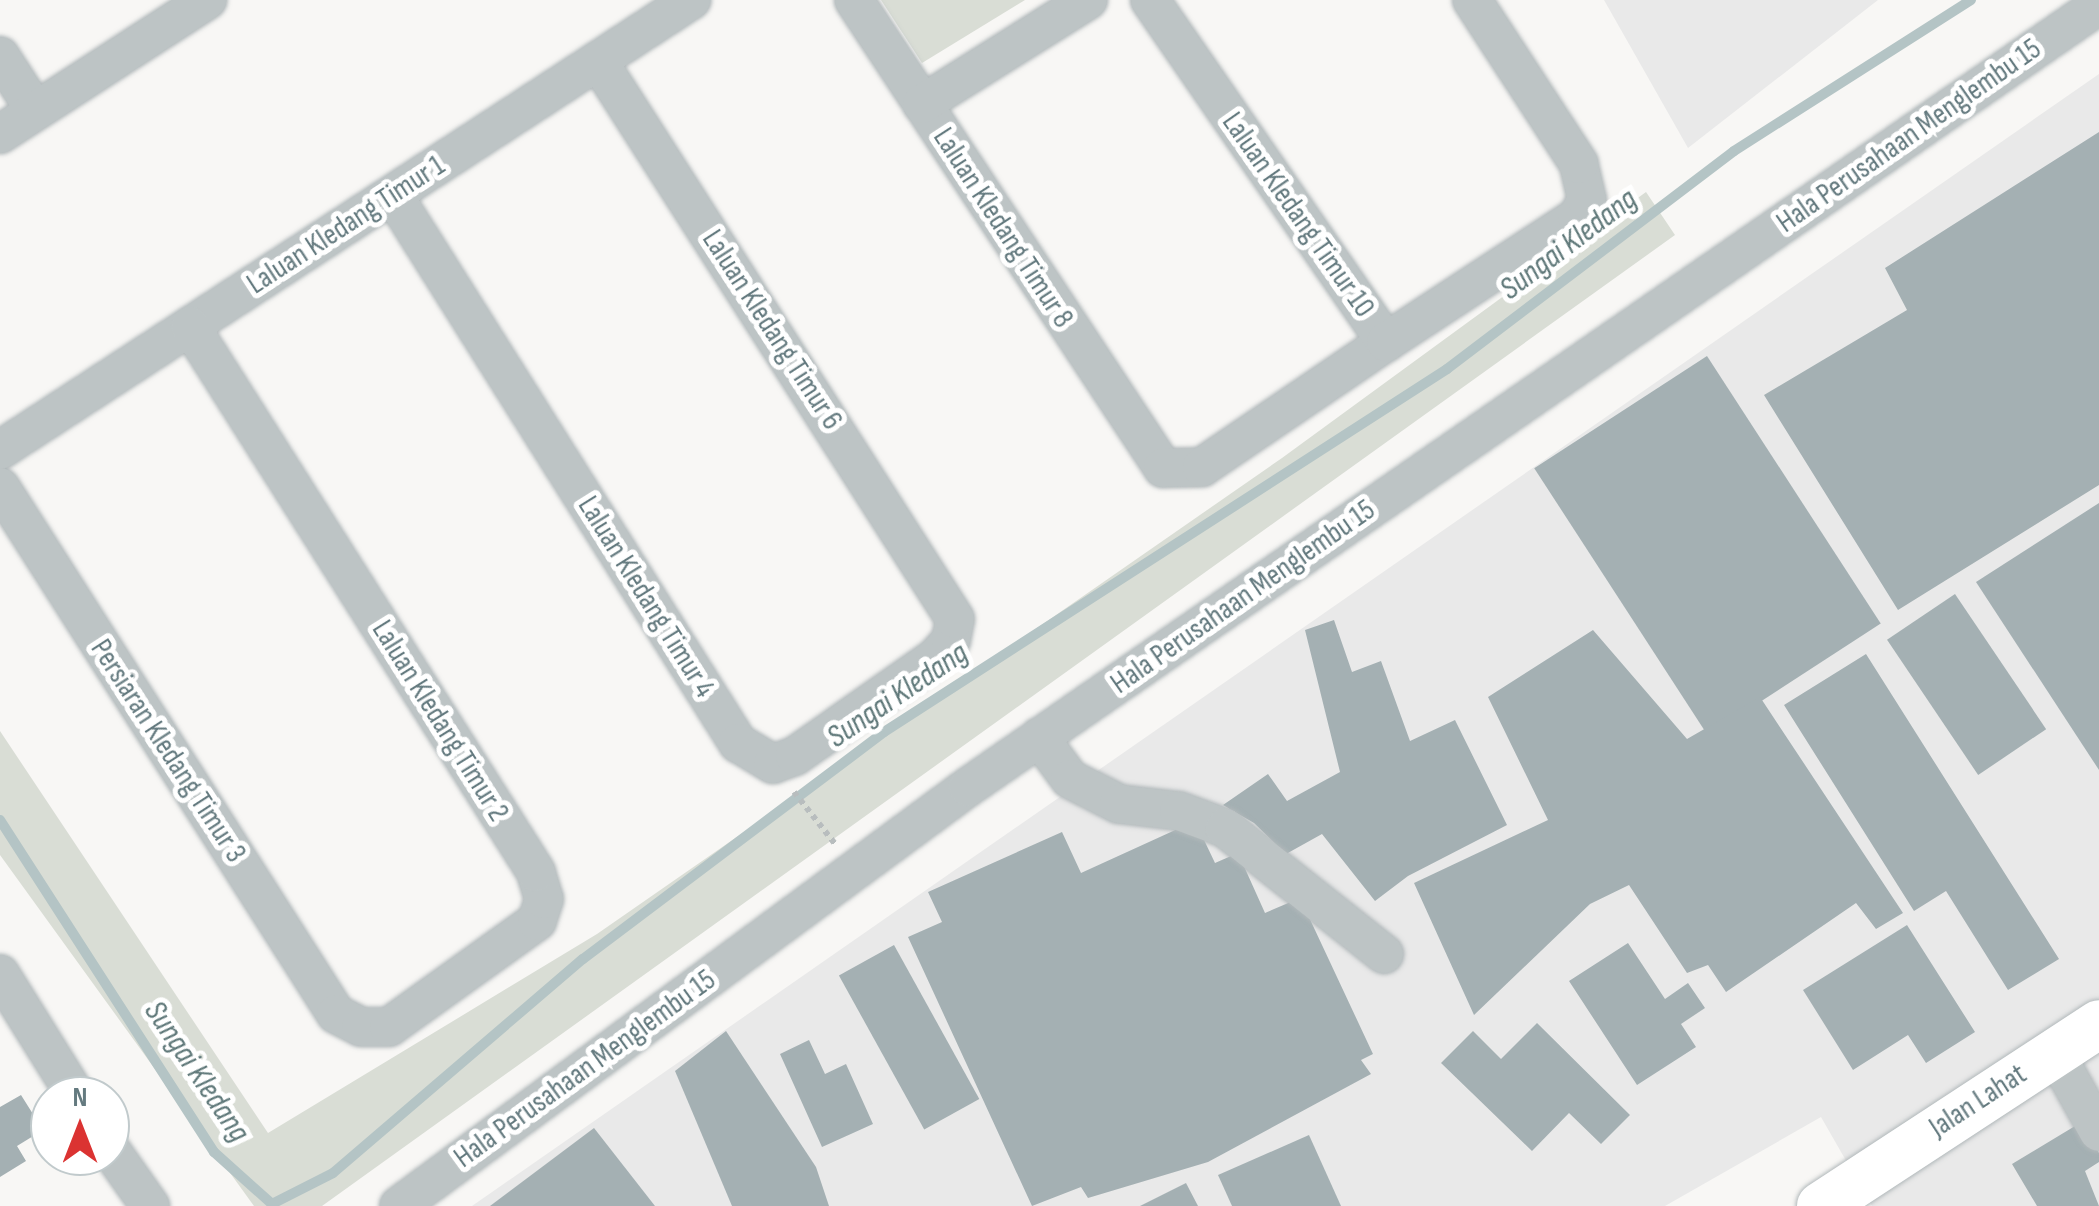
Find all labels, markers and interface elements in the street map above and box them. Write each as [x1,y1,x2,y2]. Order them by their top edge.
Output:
street label: Hala Perusahaan Menglembu 15 [1770,31,2048,241]
street label: Laluan Kledang Timur 10 [1214,106,1382,324]
street label: Laluan Kledang Timur 8 [925,121,1081,335]
street label: Laluan Kledang Timur 1 [240,148,452,302]
water label: Sungai Kledang [1493,181,1645,309]
street label: Laluan Kledang Timur 6 [694,223,850,437]
street label: Laluan Kledang Timur 4 [570,490,722,704]
street label: Hala Perusahaan Menglembu 15 [1104,492,1382,702]
street label: Laluan Kledang Timur 2 [364,614,516,828]
street label: Persiaran Kledang Timur 3 [83,633,253,869]
water label: Sungai Kledang [820,635,976,757]
street label: Hala Perusahaan Menglembu 15 [447,962,723,1176]
water label: Sungai Kledang [135,994,257,1150]
street label: Jalan Lahat [1923,1056,2033,1146]
north arrow [30,1076,130,1176]
text: N [73,1081,87,1114]

